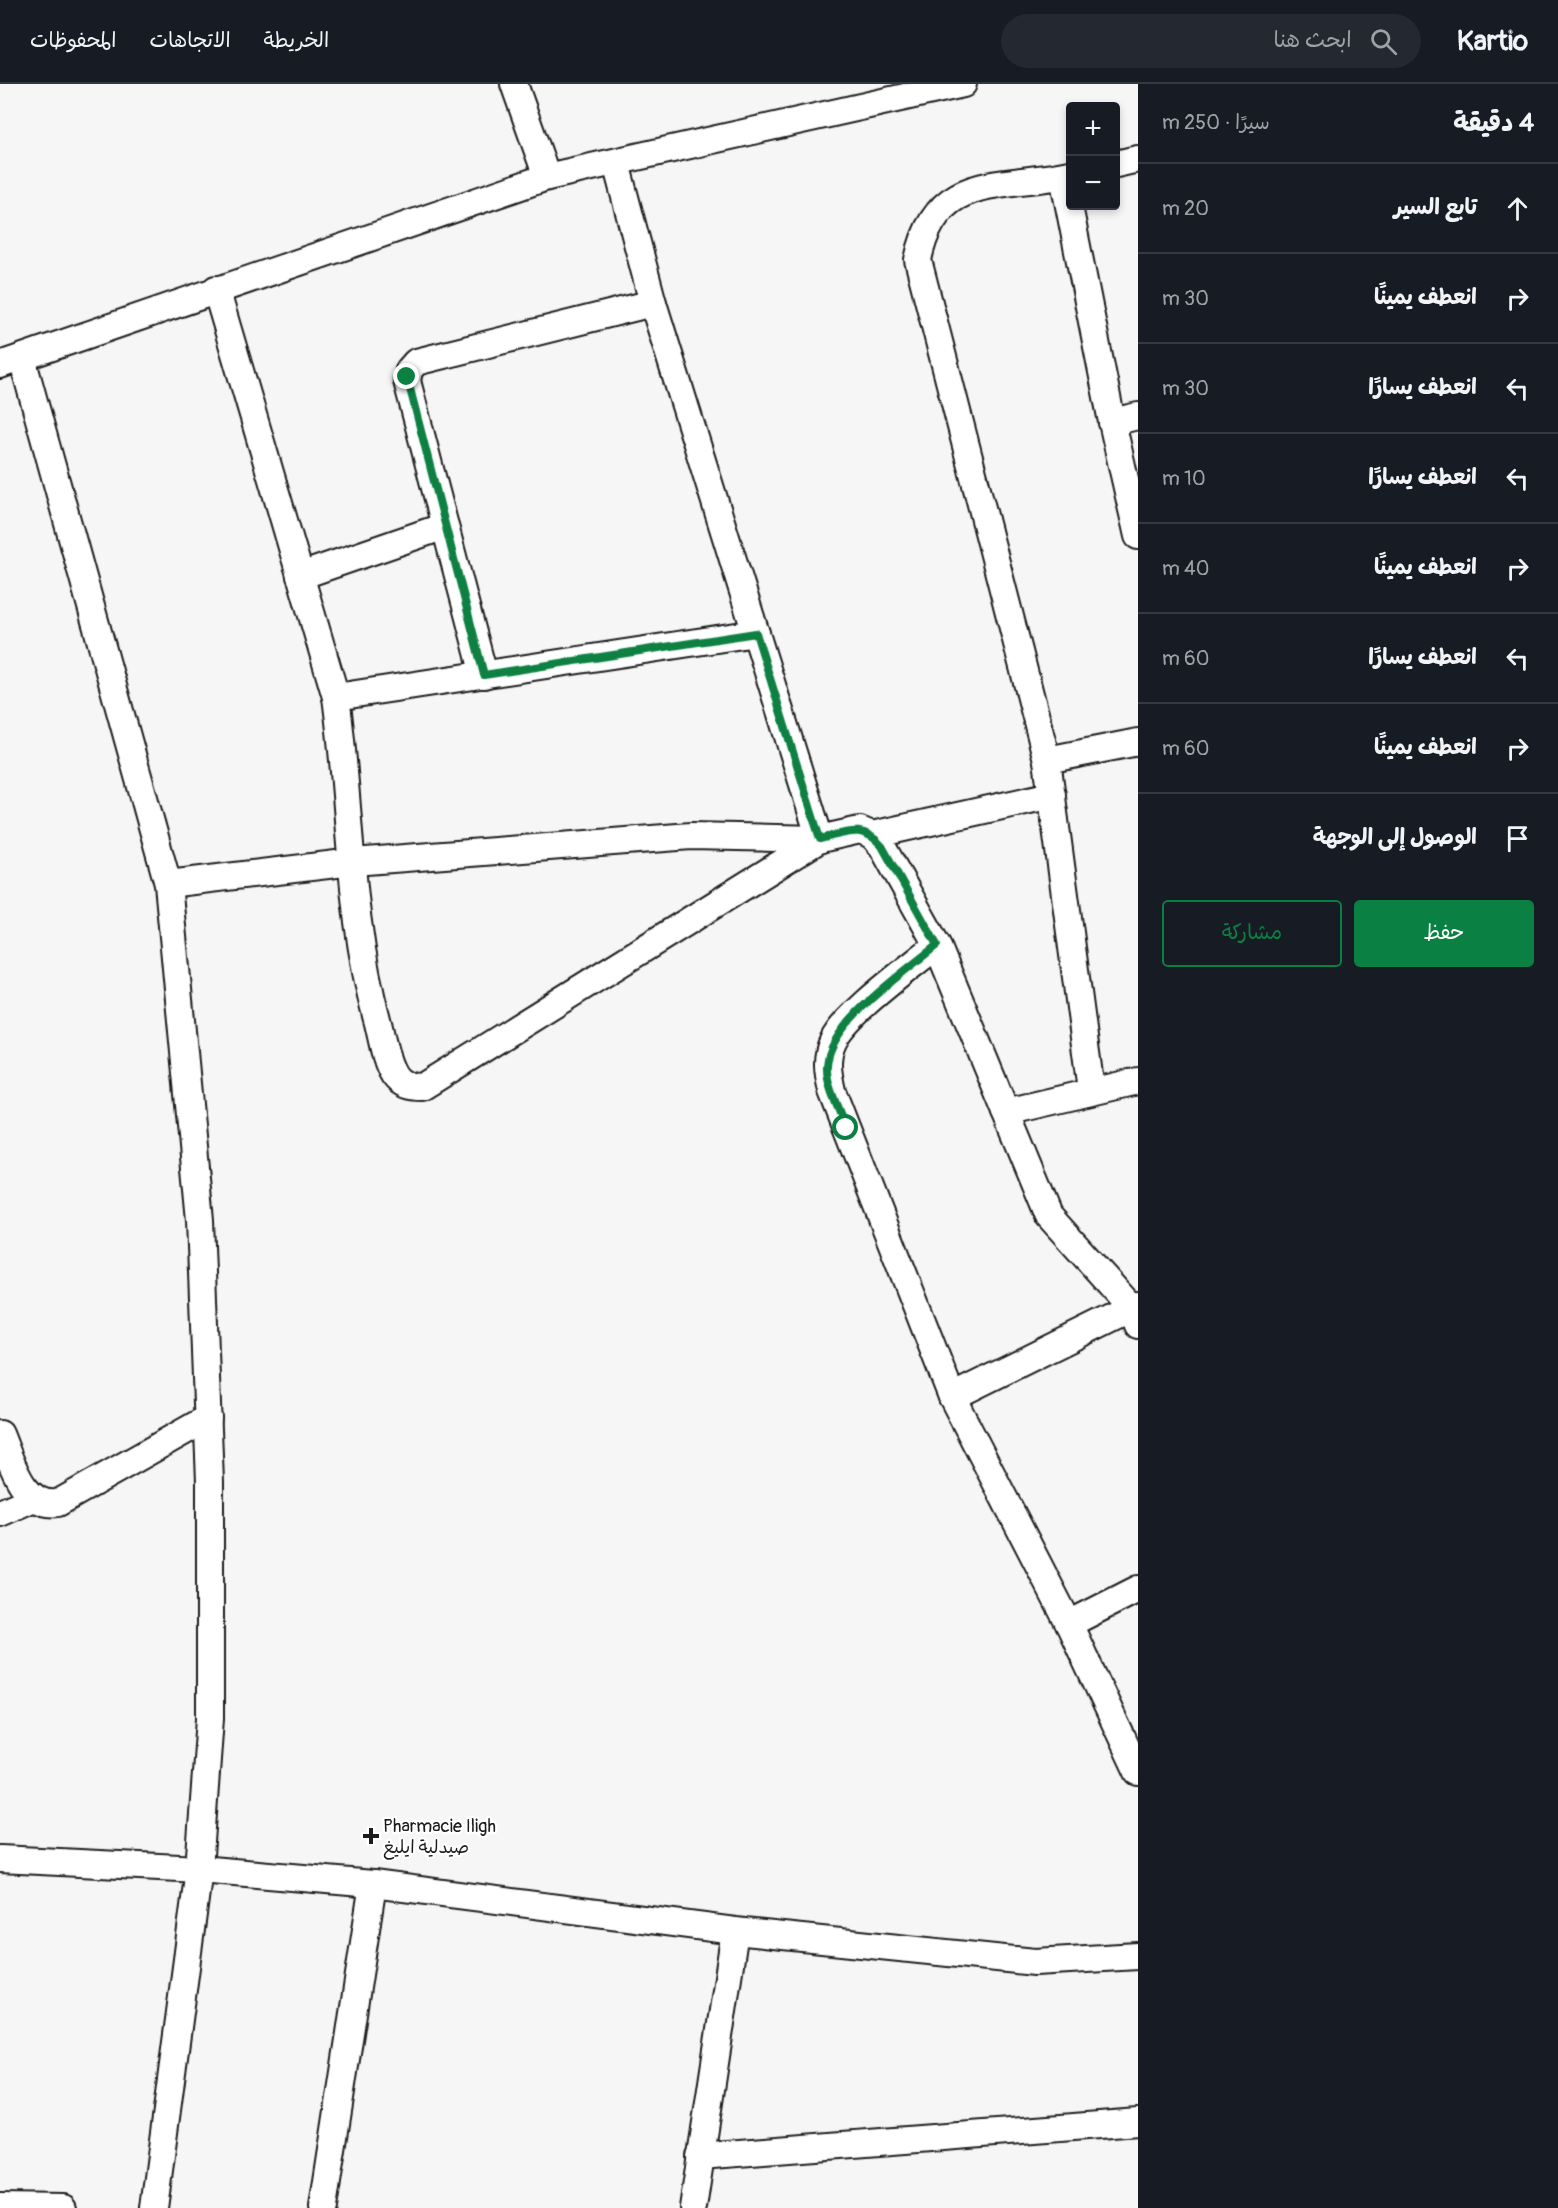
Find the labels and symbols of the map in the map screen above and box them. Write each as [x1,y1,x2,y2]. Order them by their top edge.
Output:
route end [393,363,419,389]
route start [832,1114,858,1140]
place label: Pharmacie Iligh صيدلية ايليغ [383,1815,496,1860]
marker: Pharmacie Iligh صيدلية ايليغ [364,1829,378,1843]

